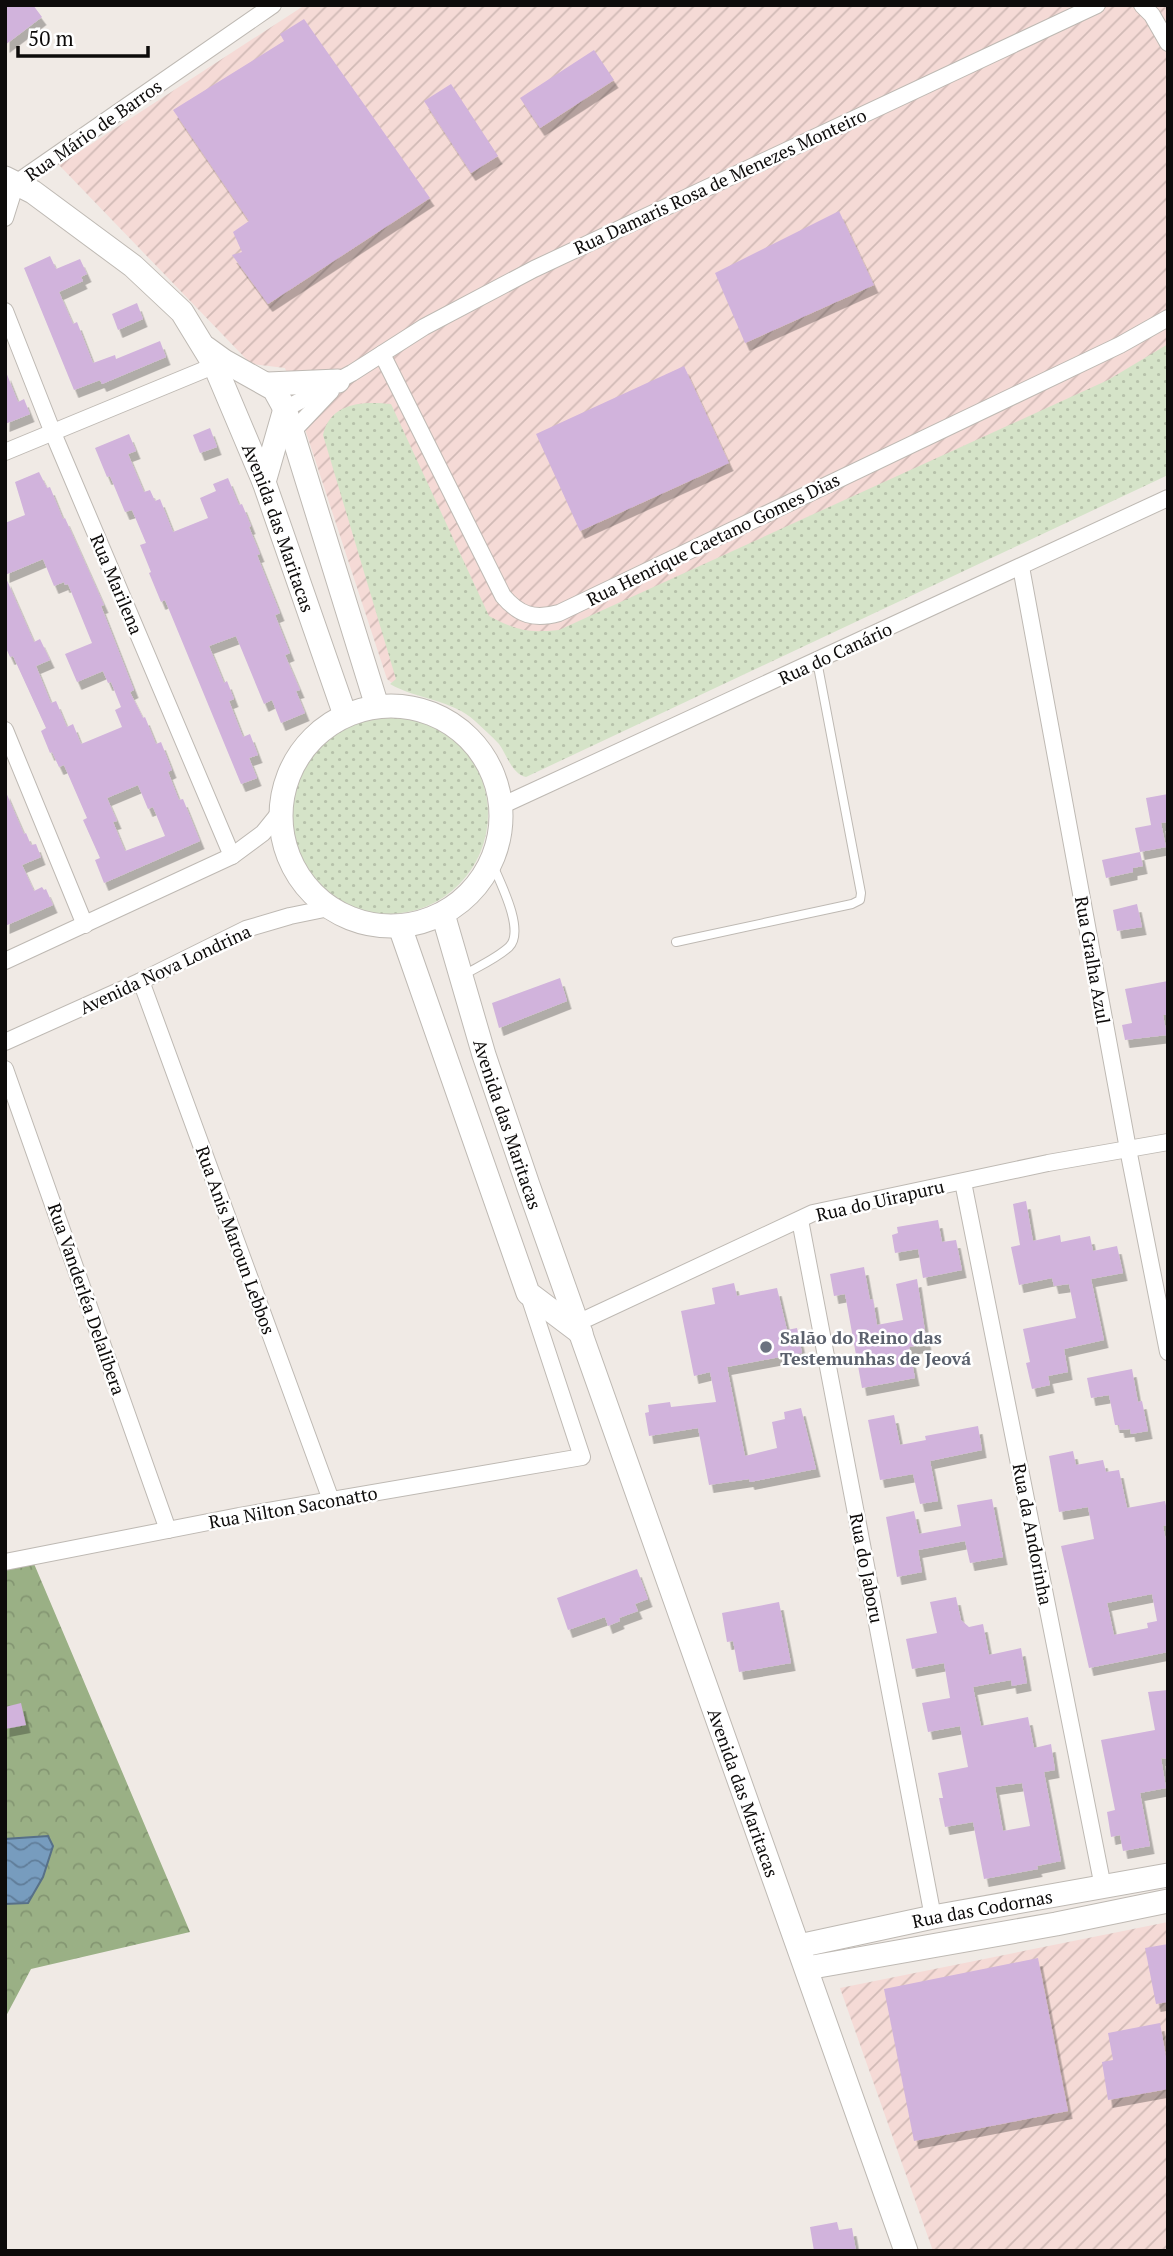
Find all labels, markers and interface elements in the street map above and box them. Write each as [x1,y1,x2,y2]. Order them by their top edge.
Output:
scale bar [18,14,147,58]
text: 50 m [28,24,74,52]
street label: Rua Mário de Barros [20,74,166,186]
street label: Rua Damaris Rosa de Menezes Monteiro [570,102,870,260]
street label: Avenida das Maritacas [237,440,320,615]
street label: Rua Henrique Caetano Gomes Dias [582,467,844,611]
street label: Rua Marilena [85,530,149,638]
street label: Rua do Canário [774,616,896,690]
street label: Rua Gralha Azul [1070,894,1116,1026]
street label: Avenida Nova Londrina [75,919,255,1019]
street label: Avenida das Maritacas [468,1037,548,1212]
street label: Rua Anis Maroun Lebbos [191,1143,281,1337]
street label: Rua do Uirapuru [814,1174,946,1226]
street label: Rua Vanderléa Delalibera [43,1200,131,1398]
place label: Salão do Reino das Testemunhas de Jeová [780,1325,971,1370]
marker: Salão do Reino das Testemunhas de Jeová [758,1339,774,1355]
street label: Rua da Andorinha [1007,1461,1059,1607]
street label: Rua Nilton Saconatto [207,1480,379,1534]
street label: Rua do Jaboru [845,1511,889,1625]
street label: Avenida das Maritacas [703,1705,785,1881]
street label: Rua das Codornas [910,1884,1054,1933]

